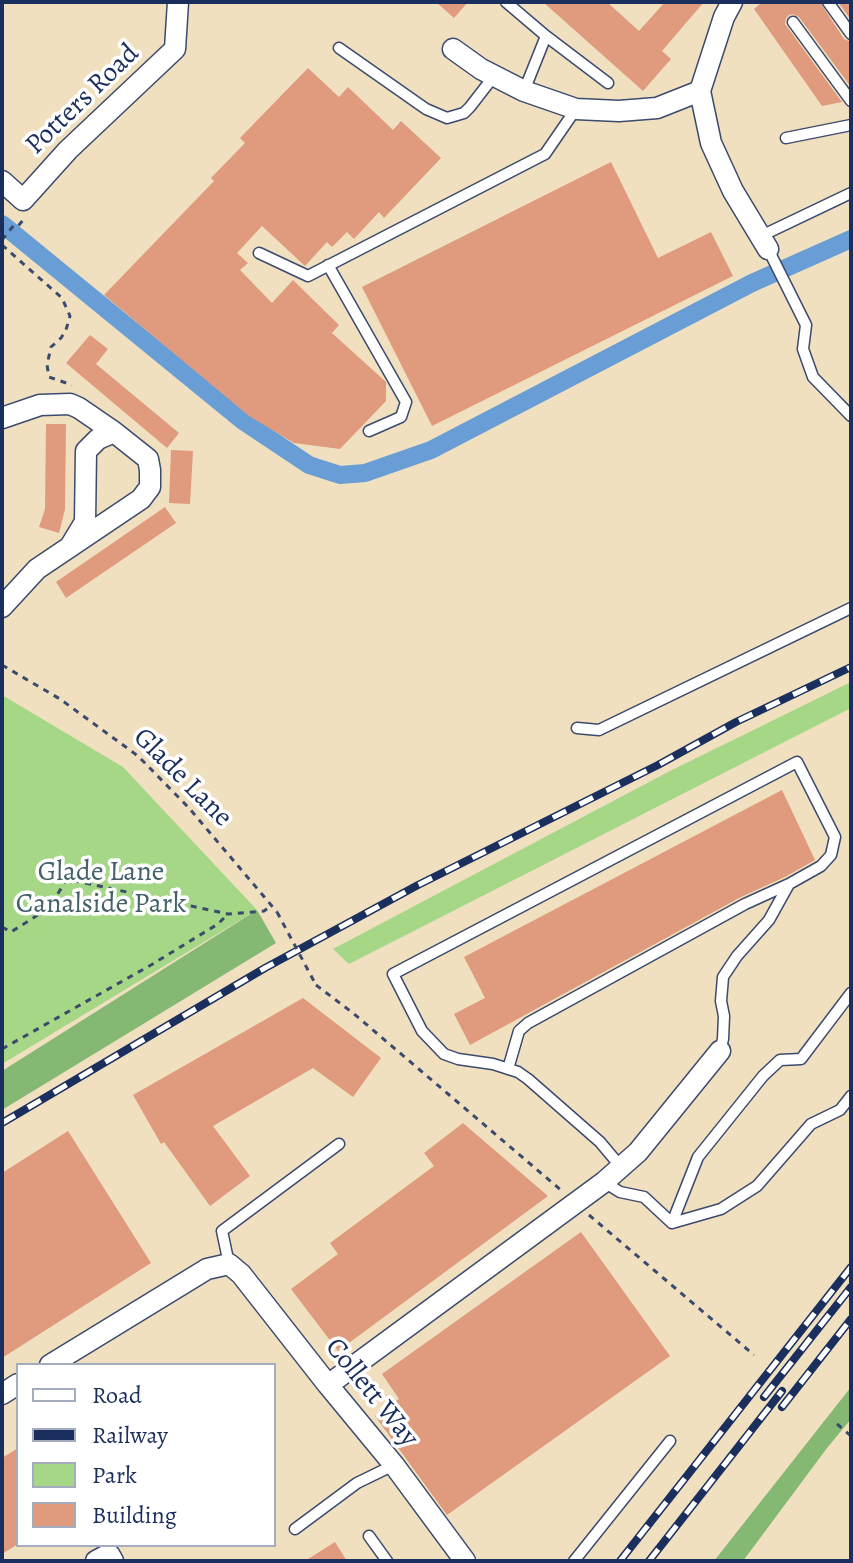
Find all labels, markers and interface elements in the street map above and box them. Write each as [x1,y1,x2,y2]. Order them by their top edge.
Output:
street label: Potters Road [19,38,147,162]
street label: Glade Lane [125,721,239,835]
park label: Glade Lane Canalside Park [16,856,186,922]
street label: Collett Way [317,1332,425,1454]
legend [16,1363,276,1547]
text: Road [92,1379,142,1411]
text: Railway [92,1419,168,1451]
text: Park [92,1459,137,1491]
text: Building [92,1499,177,1531]

